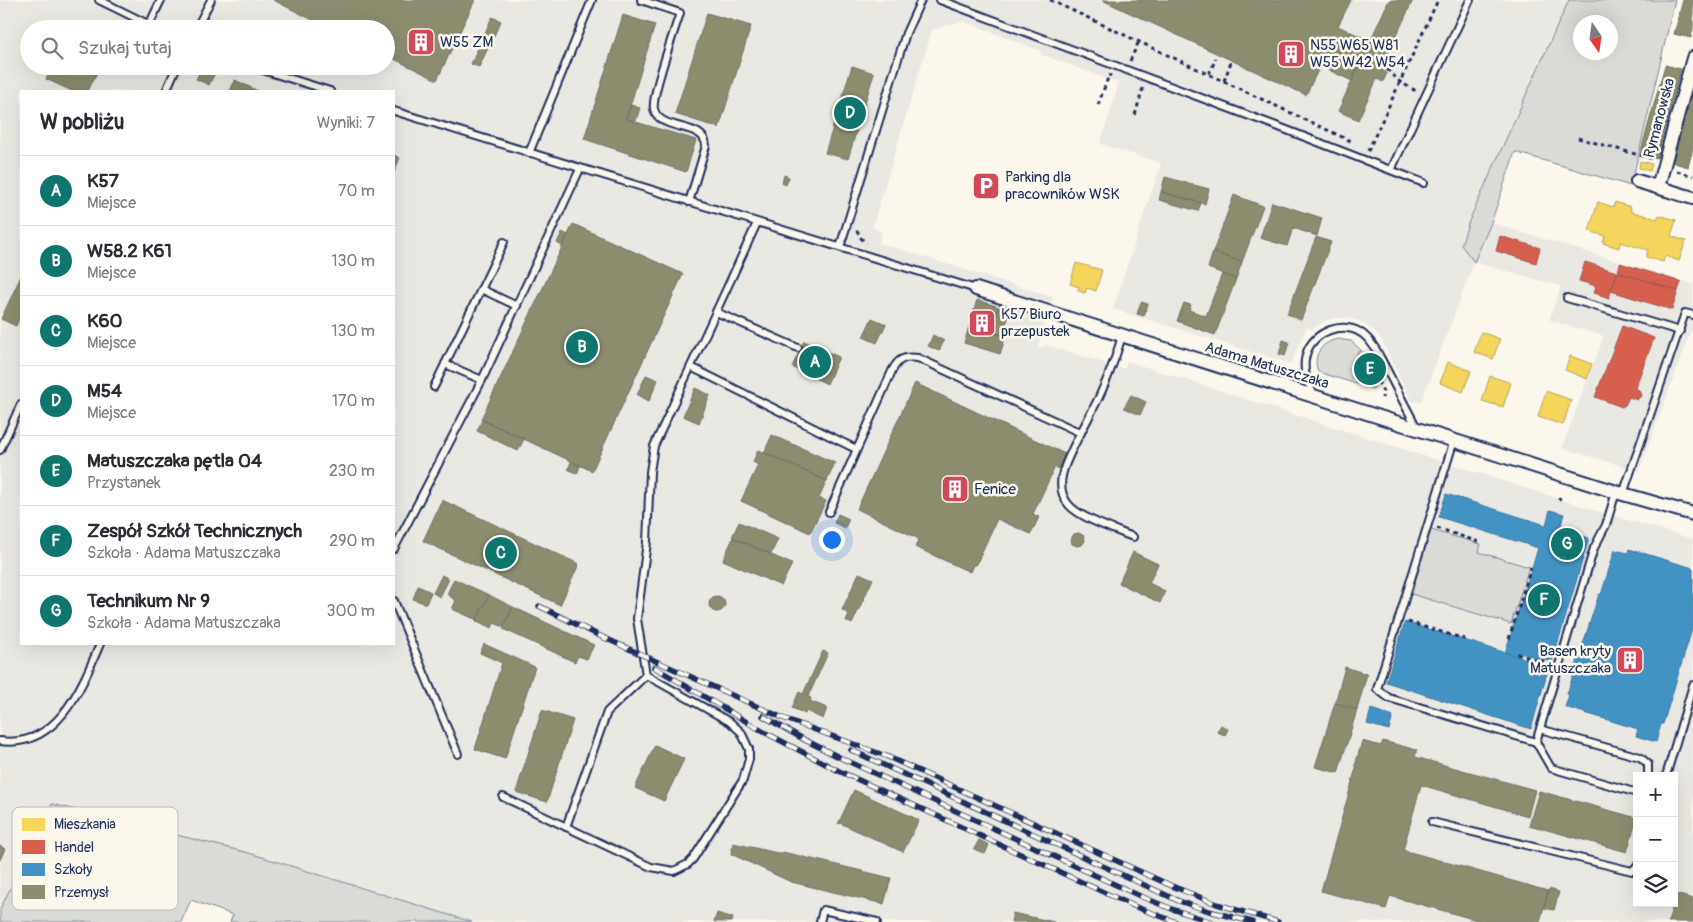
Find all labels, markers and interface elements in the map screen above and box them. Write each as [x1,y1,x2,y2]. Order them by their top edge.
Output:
north arrow [1573,15,1618,60]
search box [20,20,395,75]
building icon: W55 ZM [406,27,436,57]
place label: W55 ZM [440,33,494,52]
icon: search [38,34,66,62]
text: Szukaj tutaj [78,36,172,60]
place label: N55 W65 W81 W55 W42 W54 [1310,36,1405,72]
building icon: N55 W65 W81 W55 W42 W54 [1276,39,1306,69]
street label: Rymanowska [1640,76,1679,160]
pin: D [834,94,866,132]
text: W pobliżu [40,109,124,136]
text: Wyniki: 7 [317,113,375,133]
place label: Parking dla pracowników WSK [1005,168,1120,204]
text: K57 [87,169,119,193]
parking icon: Parking dla pracowników WSK [971,171,1001,201]
text: A [51,181,61,201]
text: 70 m [338,181,375,201]
text: Miejsce [87,193,136,213]
text: W58.2 K61 [87,239,172,263]
text: B [51,251,61,271]
text: 130 m [331,251,375,271]
text: Miejsce [87,263,136,283]
place label: K57 Biuro przepustek [1001,305,1070,341]
building icon: K57 Biuro przepustek [967,308,997,338]
text: K60 [87,309,123,333]
text: C [51,321,61,341]
text: 130 m [331,321,375,341]
pin: B [566,328,598,366]
text: Miejsce [87,333,136,353]
street label: Adama Matuszczaka [1203,338,1331,393]
pin: A [799,343,831,381]
pin: E [1354,350,1386,388]
text: M54 [87,379,122,403]
text: D [51,391,61,411]
text: 170 m [332,391,375,411]
text: Miejsce [87,403,136,423]
text: Matuszczaka pętla 04 [87,449,262,473]
text: E [52,461,60,481]
text: 230 m [329,461,375,481]
text: Przystanek [87,473,161,493]
building icon: Fenice [940,474,970,504]
place label: Fenice [974,480,1016,499]
text: Zespół Szkół Technicznych [87,519,302,543]
pin: G [1551,525,1583,563]
your location [819,527,845,553]
text: F [51,531,61,551]
text: 290 m [329,531,375,551]
pin: C [485,534,517,572]
text: Szkoła · Adama Matuszczaka [87,543,281,563]
pin: F [1528,581,1560,619]
text: Technikum Nr 9 [87,589,210,613]
text: G [51,601,61,621]
text: 300 m [327,601,375,621]
text: Szkoła · Adama Matuszczaka [87,613,281,633]
place label: Basen kryty Matuszczaka [1530,642,1612,678]
building icon: Basen kryty Matuszczaka [1615,645,1645,675]
map controls [1633,772,1678,907]
button: + [1633,772,1678,817]
legend [12,807,178,910]
text: Mieszkania [54,816,116,833]
button: − [1633,817,1678,862]
text: Handel [54,839,94,856]
text: Szkoły [54,861,92,878]
button: layers [1633,862,1678,907]
text: Przemysł [54,884,109,901]

